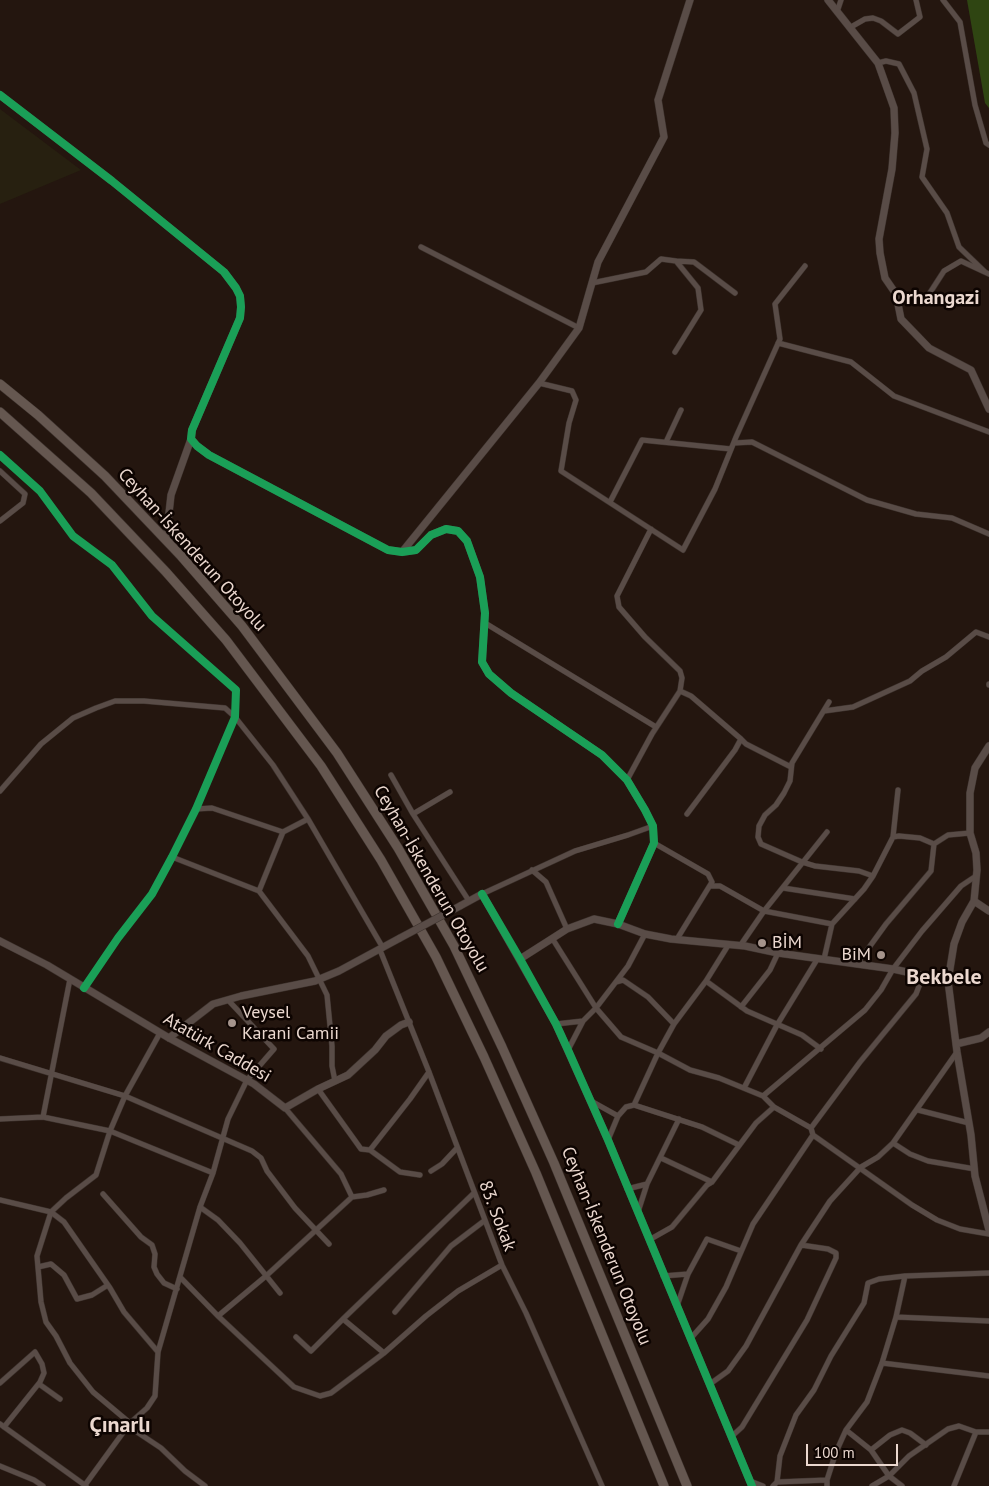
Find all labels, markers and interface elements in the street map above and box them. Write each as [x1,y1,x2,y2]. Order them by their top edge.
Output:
district label: Orhangazi [892,286,980,310]
street label: Ceyhan-İskenderun Otoyolu [113,464,271,636]
street label: Ceyhan-İskenderun Otoyolu [369,782,493,976]
place label: BİM [772,932,802,954]
marker: BİM [756,937,768,949]
place label: BiM [841,944,871,966]
marker: BiM [875,949,887,961]
district label: Bekbele [906,965,982,991]
place label: Veysel Karani Camii [242,1002,339,1044]
street label: Atatürk Caddesi [159,1009,275,1087]
marker: Veysel Karani Camii [226,1017,238,1029]
street label: Ceyhan-İskenderun Otoyolu [556,1144,656,1348]
street label: 83. Sokak [474,1178,520,1254]
district label: Çınarlı [89,1413,151,1439]
scale bar [809,1434,902,1466]
text: 100 m [814,1443,855,1462]

